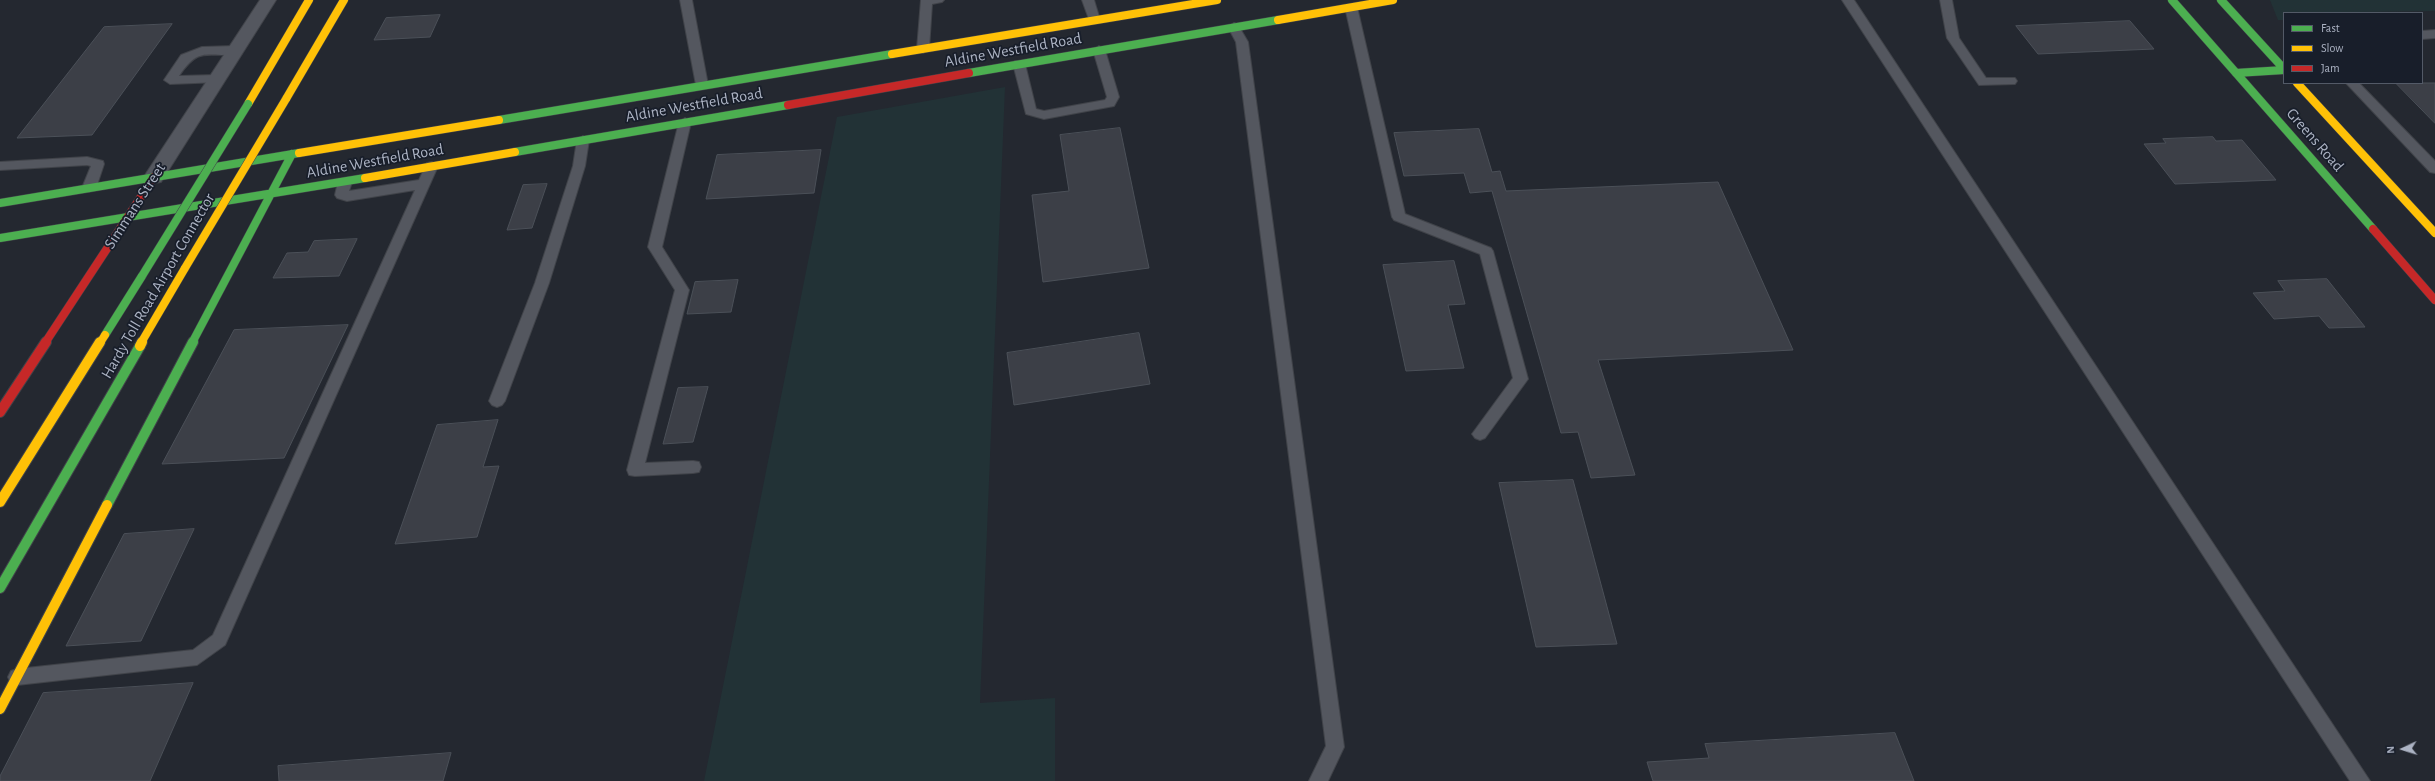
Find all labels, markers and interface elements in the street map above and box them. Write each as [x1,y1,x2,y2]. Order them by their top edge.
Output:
legend [2283,12,2423,84]
text: Fast [2321,22,2340,34]
street label: Aldine Westfield Road [943,29,1083,71]
text: Slow [2321,42,2343,54]
text: Jam [2321,62,2340,74]
street label: Aldine Westfield Road [624,84,764,126]
street label: Greens Road [2282,104,2348,176]
street label: Aldine Westfield Road [305,140,445,182]
street label: Simmans Street [100,159,170,253]
street label: Hardy Toll Road Airport Connector [97,190,219,382]
north arrow [2383,729,2423,769]
text: N [2385,746,2396,754]

